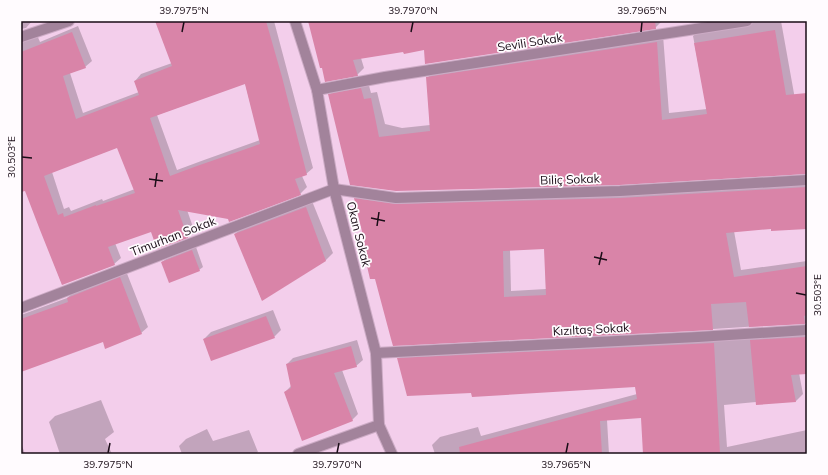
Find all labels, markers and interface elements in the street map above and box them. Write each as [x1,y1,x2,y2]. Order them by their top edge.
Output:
text: 39.7975°N [159,4,209,17]
text: 39.7970°N [388,4,438,17]
text: 39.7965°N [617,4,667,17]
street label: Sevili Sokak [496,29,564,55]
text: 30.503°E [5,136,18,178]
street label: Biliç Sokak [540,170,601,188]
street label: Okan Sokak [344,200,375,269]
street label: Timurhan Sokak [128,213,219,259]
text: 30.503°E [811,274,824,316]
street label: Kızıltaş Sokak [552,319,631,338]
text: 39.7975°N [83,458,133,471]
text: 39.7970°N [312,458,362,471]
text: 39.7965°N [541,458,591,471]

